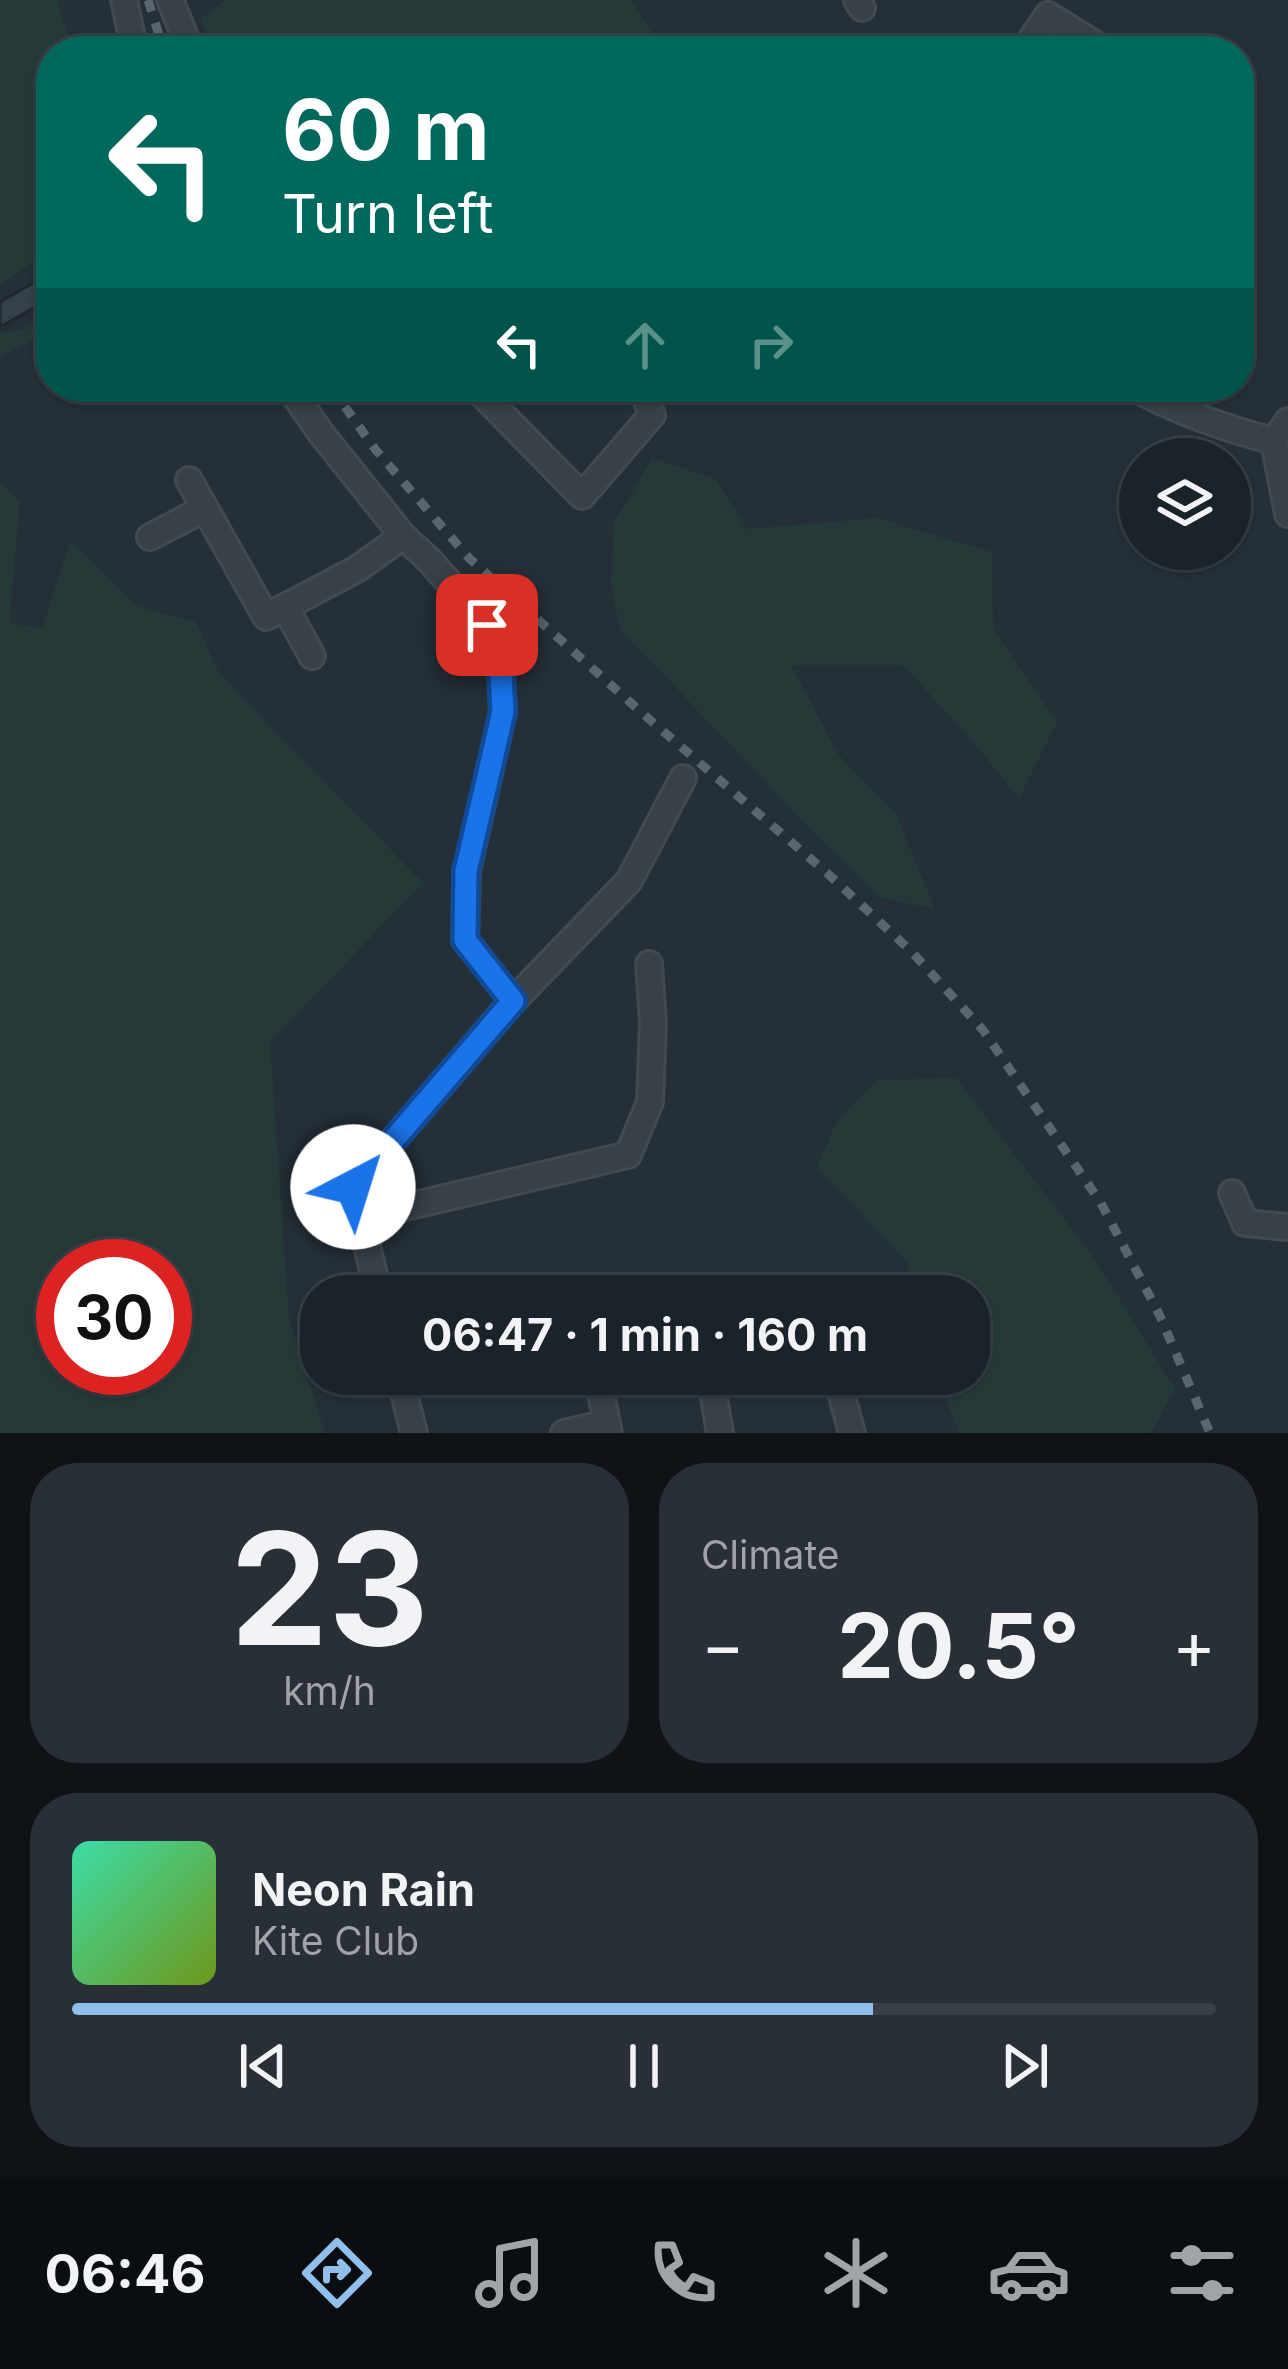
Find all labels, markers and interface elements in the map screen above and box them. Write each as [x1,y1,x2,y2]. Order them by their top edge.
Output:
text: 60 m [282,79,490,180]
icon: left [84,84,240,240]
text: Turn left [282,181,493,246]
icon: left [486,312,552,378]
icon: ahead [612,312,678,378]
icon: right [738,312,804,378]
map controls [1119,438,1251,570]
button: layers [1119,438,1251,570]
pin [436,574,538,676]
icon: arrive [454,592,520,658]
position arrow [290,1124,416,1250]
speed limit sign: 30 [36,1239,192,1395]
text: 06:47 · 1 min · 160 m [422,1307,868,1362]
text: 23 [230,1494,429,1683]
text: Climate [701,1531,840,1578]
text: 20.5° [837,1591,1080,1700]
text: − [701,1605,745,1685]
text: + [1172,1605,1216,1685]
text: km/h [283,1667,376,1714]
text: Neon Rain [252,1862,475,1917]
text: Kite Club [252,1917,419,1964]
icon: previous [230,2033,296,2099]
icon: pause [611,2033,677,2099]
icon: next [992,2033,1058,2099]
icon: directions [295,2231,379,2315]
icon: music [468,2231,552,2315]
icon: phone [641,2231,725,2315]
icon: climate [814,2231,898,2315]
icon: car [987,2231,1071,2315]
icon: filters [1160,2231,1244,2315]
text: 06:46 [44,2241,206,2306]

